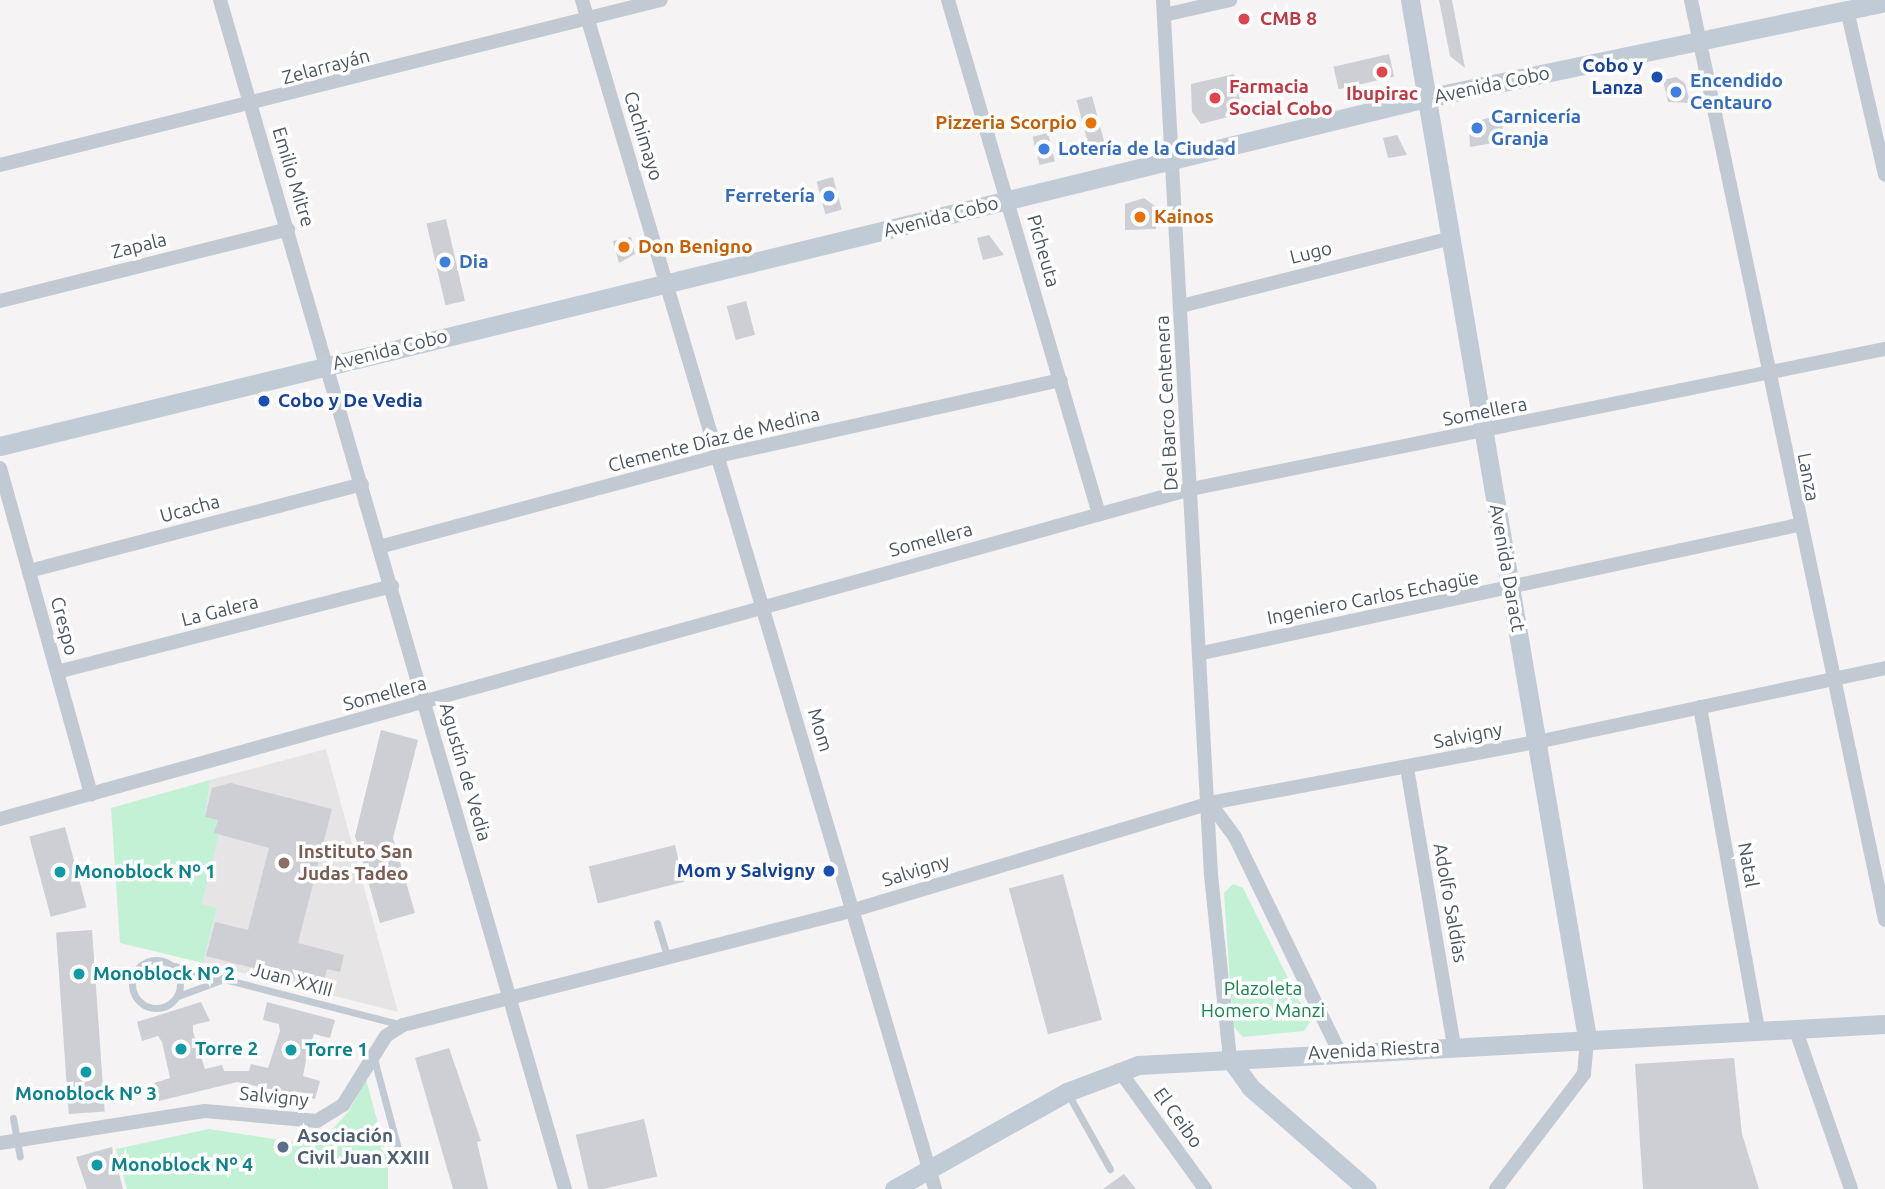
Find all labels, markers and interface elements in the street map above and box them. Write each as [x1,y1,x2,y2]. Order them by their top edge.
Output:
place label: CMB 8 [1260,8,1317,30]
marker: CMB 8 [1234,9,1254,29]
street label: Zelarrayán [280,44,372,90]
place label: Cobo y Lanza [1582,55,1643,99]
street label: Avenida Cobo [1432,62,1552,108]
marker: Ibupirac [1374,64,1390,80]
marker: Cobo y Lanza [1649,69,1665,85]
place label: Encendido Centauro [1690,70,1783,114]
place label: Farmacia Social Cobo [1229,76,1333,120]
place label: Ibupirac [1346,83,1418,105]
marker: Encendido Centauro [1668,84,1684,100]
street label: Cachimayo [619,89,667,183]
marker: Farmacia Social Cobo [1207,90,1223,106]
place label: Carnicería Granja [1491,106,1581,150]
place label: Pizzeria Scorpio [935,112,1077,134]
marker: Pizzeria Scorpio [1083,115,1099,131]
marker: Carnicería Granja [1469,120,1485,136]
street label: Emilio Mitre [267,124,319,230]
place label: Lotería de la Ciudad [1058,138,1236,160]
marker: Lotería de la Ciudad [1036,141,1052,157]
place label: Ferretería [725,185,815,207]
marker: Ferretería [821,188,837,204]
street label: Avenida Cobo [881,192,1001,242]
place label: Kainos [1154,206,1214,228]
marker: Kainos [1132,209,1148,225]
street label: Picheuta [1022,212,1064,290]
street label: Zapala [109,228,169,264]
place label: Don Benigno [638,236,753,258]
street label: Lugo [1288,237,1334,269]
marker: Don Benigno [616,239,632,255]
place label: Dia [459,251,488,273]
marker: Dia [437,254,453,270]
street label: Del Barco Centenera [1151,315,1183,491]
street label: Avenida Cobo [330,325,450,375]
place label: Cobo y De Vedia [278,390,423,412]
marker: Cobo y De Vedia [256,393,272,409]
street label: Somellera [1441,393,1529,431]
street label: Clemente Díaz de Medina [606,403,822,477]
street label: Lanza [1792,451,1824,503]
street label: Ucacha [158,490,222,528]
street label: Avenida Daract [1485,503,1529,633]
street label: Somellera [887,518,975,562]
street label: Ingeniero Carlos Echagüe [1265,566,1481,630]
street label: La Galera [179,590,261,632]
street label: Crespo [45,594,83,658]
street label: Somellera [341,672,429,716]
street label: Agustín de Vedia [434,700,496,844]
street label: Mom [803,706,837,754]
street label: Salvigny [1432,718,1504,754]
place label: Instituto San Judas Tadeo [298,841,413,885]
street label: Natal [1733,841,1763,889]
street label: Adolfo Saldías [1428,842,1472,964]
street label: Salvigny [879,850,953,892]
marker: Instituto San Judas Tadeo [276,855,292,871]
place label: Mom y Salvigny [677,860,815,882]
place label: Monoblock Nº 1 [74,861,216,883]
marker: Mom y Salvigny [821,863,837,879]
marker: Monoblock Nº 1 [52,864,68,880]
street label: Juan XXIII [249,958,335,1002]
place label: Monoblock Nº 2 [93,963,235,985]
marker: Monoblock Nº 2 [71,966,87,982]
park label: Plazoleta Homero Manzi [1201,978,1325,1022]
street label: Avenida Riestra [1307,1035,1441,1065]
place label: Torre 2 [195,1038,258,1060]
place label: Torre 1 [305,1039,368,1061]
marker: Torre 2 [173,1041,189,1057]
marker: Torre 1 [283,1042,299,1058]
marker: Monoblock Nº 3 [78,1064,94,1080]
street label: Salvigny [238,1082,310,1112]
place label: Monoblock Nº 3 [15,1083,157,1105]
street label: El Ceibo [1149,1083,1207,1153]
place label: Asociación Civil Juan XXIII [297,1125,430,1169]
marker: Asociación Civil Juan XXIII [275,1139,291,1155]
place label: Monoblock Nº 4 [111,1154,253,1176]
marker: Monoblock Nº 4 [89,1157,105,1173]

